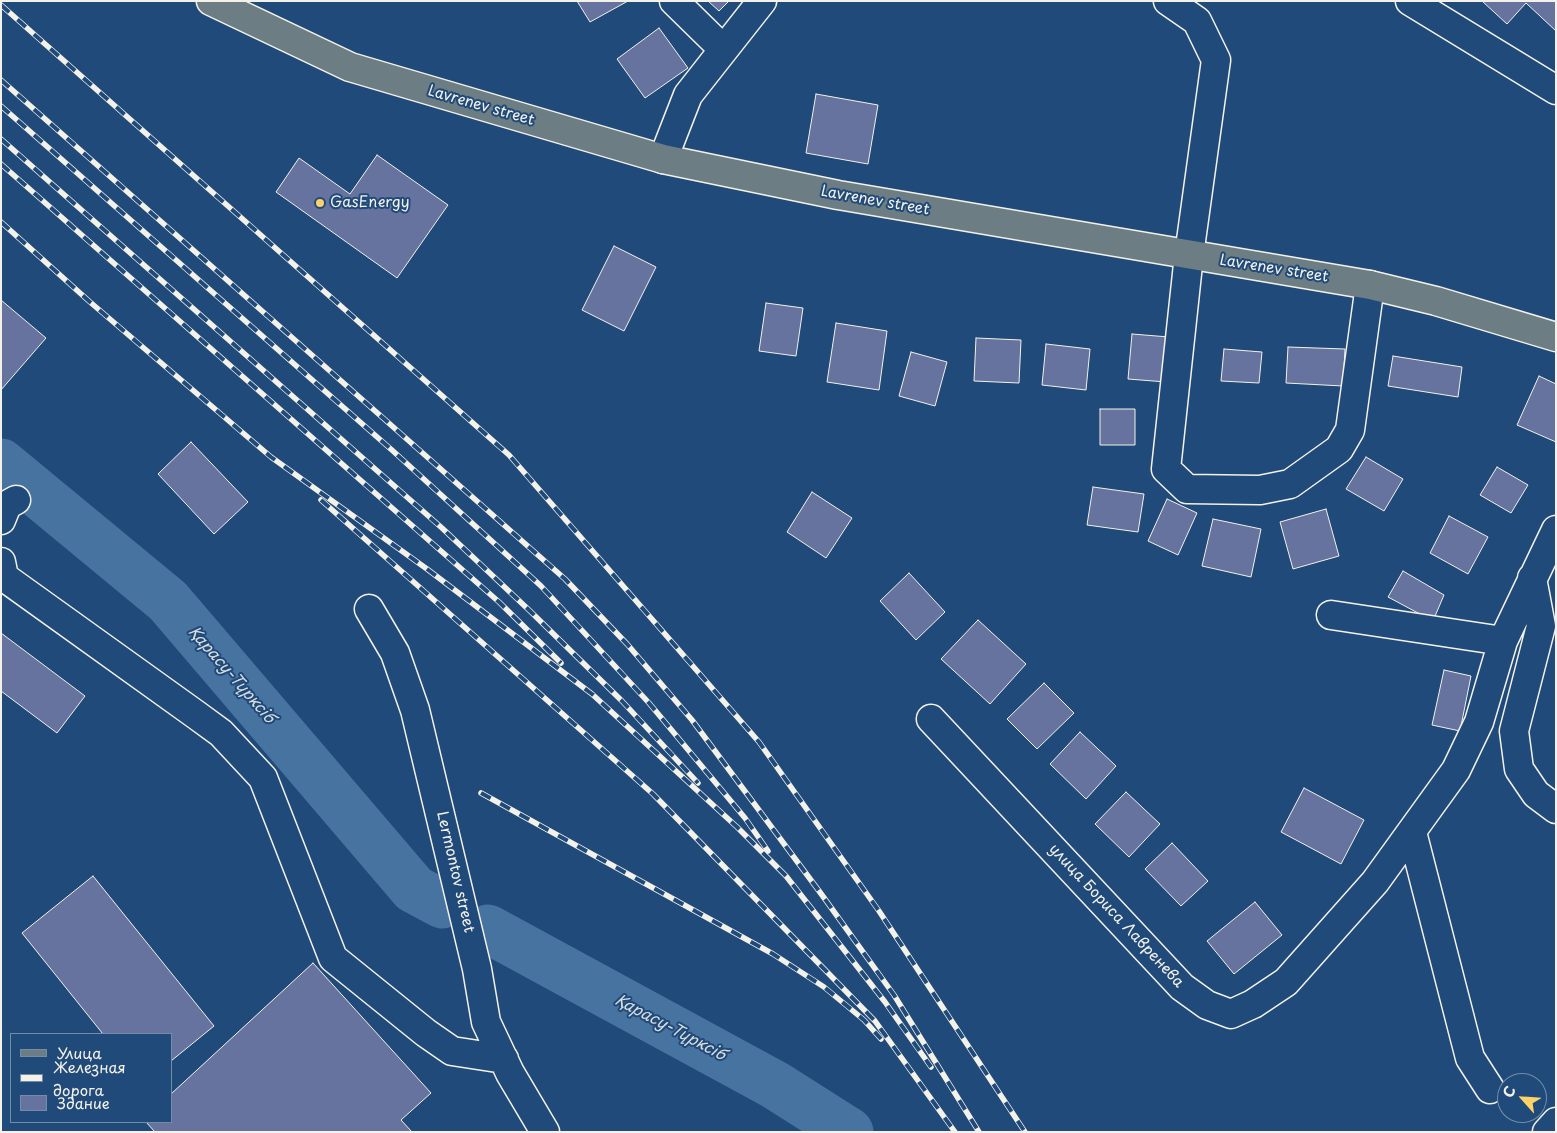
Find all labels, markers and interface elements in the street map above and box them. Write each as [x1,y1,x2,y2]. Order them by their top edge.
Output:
street label: Lavrenev street [426,82,536,130]
street label: Lavrenev street [819,183,931,219]
place label: GasEnergy [330,194,410,212]
marker: GasEnergy [314,197,326,209]
street label: Lavrenev street [1218,252,1330,286]
water label: Қарасу-Түрксіб [184,622,278,728]
street label: Lermontov street [432,810,478,934]
street label: улица Бориса Лавренева [1045,840,1187,992]
water label: Қарасу-Түрксіб [611,991,729,1065]
legend [10,1033,172,1123]
text: Улица [57,1041,102,1064]
text: Железная дорога [53,1055,126,1101]
north arrow [1497,1073,1547,1123]
text: С [1497,1082,1521,1101]
text: Здание [57,1091,110,1114]

